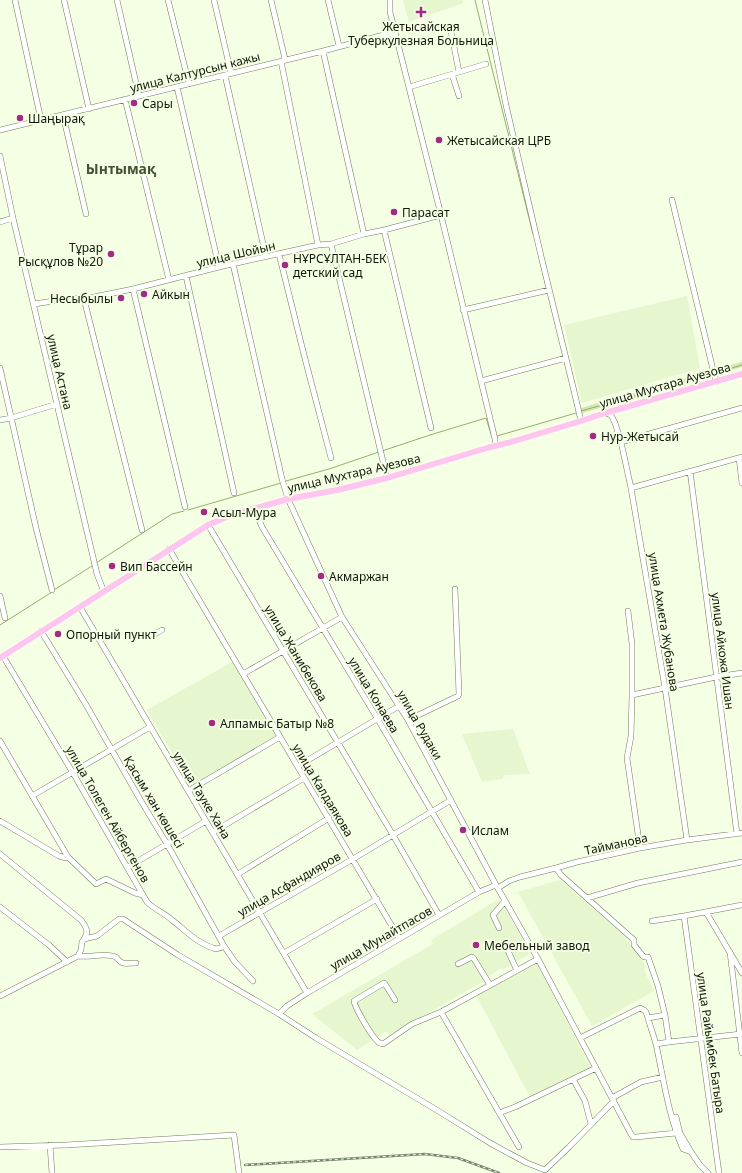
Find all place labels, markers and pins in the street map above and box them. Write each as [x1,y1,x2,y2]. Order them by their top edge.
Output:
marker: Жетысайская Туберкулезная Больница [415,6,427,18]
place label: Жетысайская Туберкулезная Больница [348,18,494,49]
place label: Сары [142,95,173,112]
marker: Сары [129,98,139,108]
place label: Шаңырақ [28,110,85,127]
marker: Шаңырақ [15,113,25,123]
place label: Жетысайская ЦРБ [447,132,551,149]
marker: Жетысайская ЦРБ [434,135,444,145]
place label: Парасат [402,204,450,221]
marker: Парасат [389,207,399,217]
place label: Тұрар Рысқұлов №20 [18,239,103,270]
marker: Тұрар Рысқұлов №20 [106,249,116,259]
place label: НҰРСҰЛТАН-БЕК детский сад [293,250,387,281]
marker: НҰРСҰЛТАН-БЕК детский сад [280,260,290,270]
place label: Айкын [152,286,190,303]
marker: Айкын [139,289,149,299]
place label: Несыбылы [50,290,113,307]
marker: Несыбылы [116,293,126,303]
place label: Нур-Жетысай [601,428,679,445]
marker: Нур-Жетысай [588,431,598,441]
place label: Асыл-Мура [212,504,276,521]
marker: Асыл-Мура [199,507,209,517]
place label: Вип Бассейн [120,558,193,575]
marker: Вип Бассейн [107,561,117,571]
place label: Акмаржан [329,568,389,585]
marker: Акмаржан [316,571,326,581]
place label: Опорный пункт [66,626,157,643]
marker: Опорный пункт [53,629,63,639]
place label: Алпамыс Батыр №8 [220,715,334,732]
marker: Алпамыс Батыр №8 [207,718,217,728]
place label: Ислам [471,822,509,839]
marker: Ислам [458,825,468,835]
place label: Мебельный завод [484,937,590,954]
marker: Мебельный завод [471,940,481,950]

